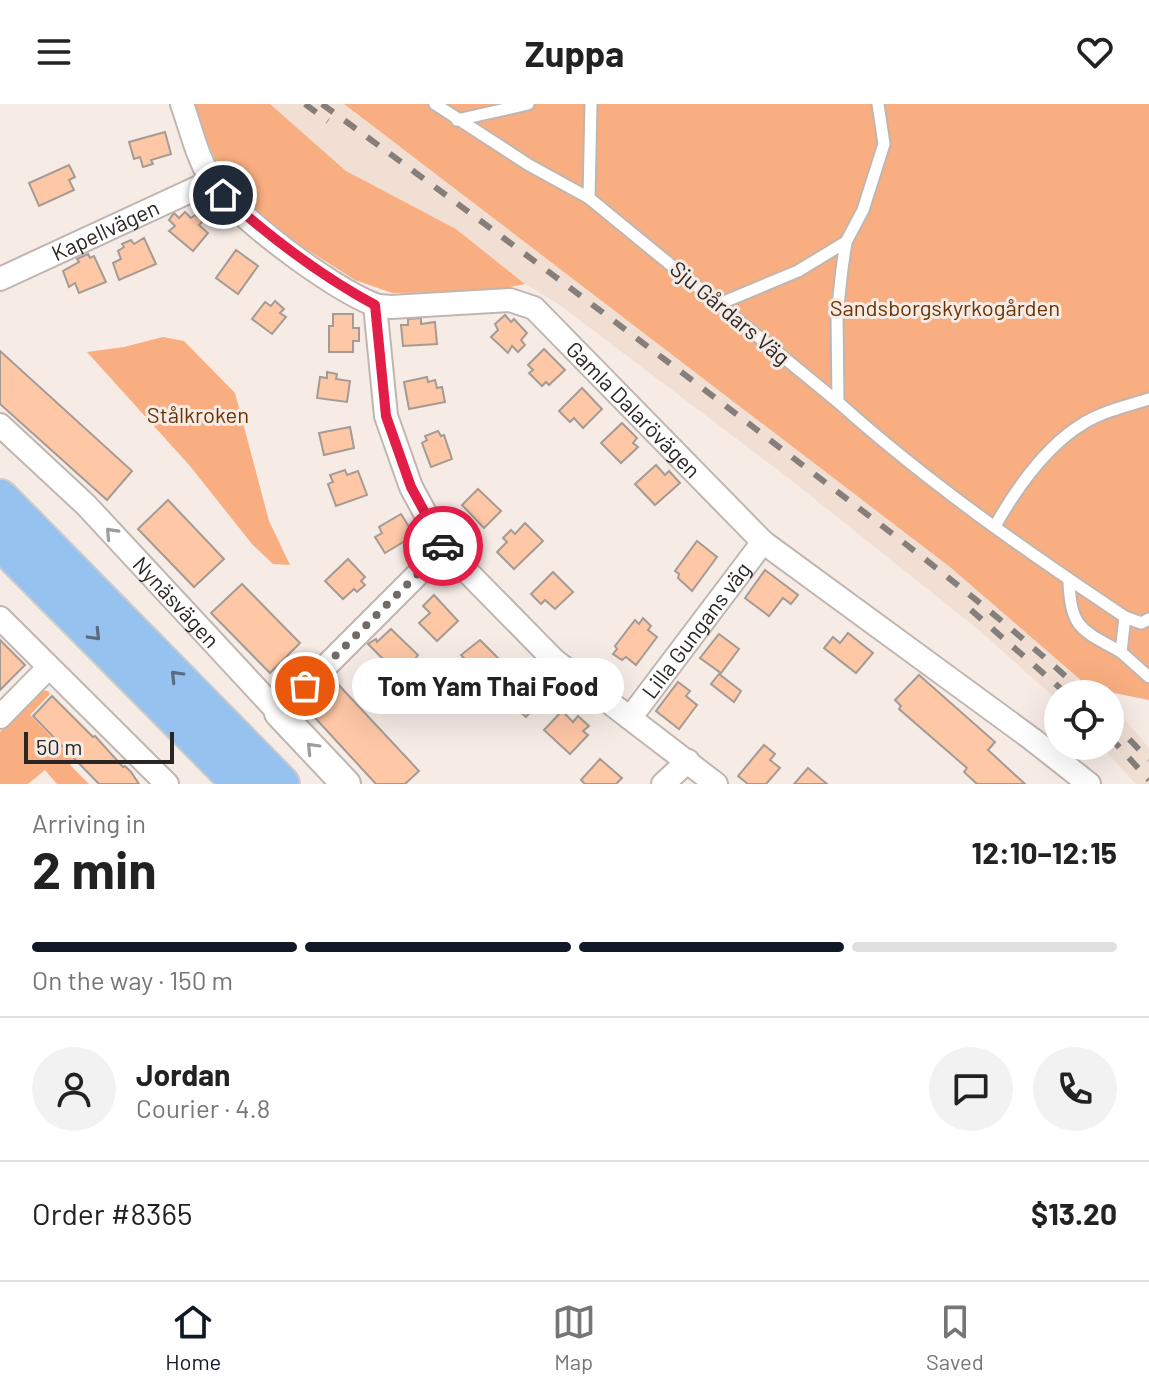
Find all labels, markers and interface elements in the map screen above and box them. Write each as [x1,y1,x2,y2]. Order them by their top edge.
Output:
icon: menu [32,30,76,74]
icon: heart [1073,30,1117,74]
text: Zuppa [525,31,624,74]
pin [189,161,257,229]
icon: home [201,173,245,217]
street label: Kapellvägen [47,193,163,265]
street label: Sju Gårdars Väg [666,255,796,370]
park label: Sandsborgskyrkogården [830,294,1060,320]
street label: Gamla Dalarövägen [562,335,707,483]
park label: Stålkroken [147,401,249,427]
courier [403,506,483,586]
icon: car [421,524,465,568]
one-way arrow [106,527,120,542]
street label: Nynäsvägen [128,551,225,652]
street label: Lilla Gungans väg [636,556,755,703]
one-way arrow [86,626,100,640]
pin [271,652,339,720]
callout: Tom Yam Thai Food [353,658,625,714]
icon: bag [283,664,327,708]
text: Tom Yam Thai Food [377,670,599,701]
one-way arrow [171,671,185,685]
map controls [1044,680,1124,760]
button: locate [1044,680,1124,760]
scale bar [24,728,174,764]
text: 50 m [36,733,82,759]
one-way arrow [308,743,322,758]
text: Arriving in [32,807,146,838]
text: 12:10–12:15 [972,834,1117,870]
text: 2 min [32,837,157,899]
text: On the way · 150 m [32,964,233,995]
button: person [32,1047,116,1131]
button: chat [929,1047,1013,1131]
button: phone [1033,1047,1117,1131]
text: Jordan [136,1056,231,1092]
text: Courier · 4.8 [136,1092,270,1123]
text: Order #8365 [32,1195,192,1231]
text: $13.20 [1031,1195,1117,1231]
tab: Home [165,1300,221,1374]
tab: Map [552,1300,596,1374]
tab: Saved [926,1300,984,1374]

